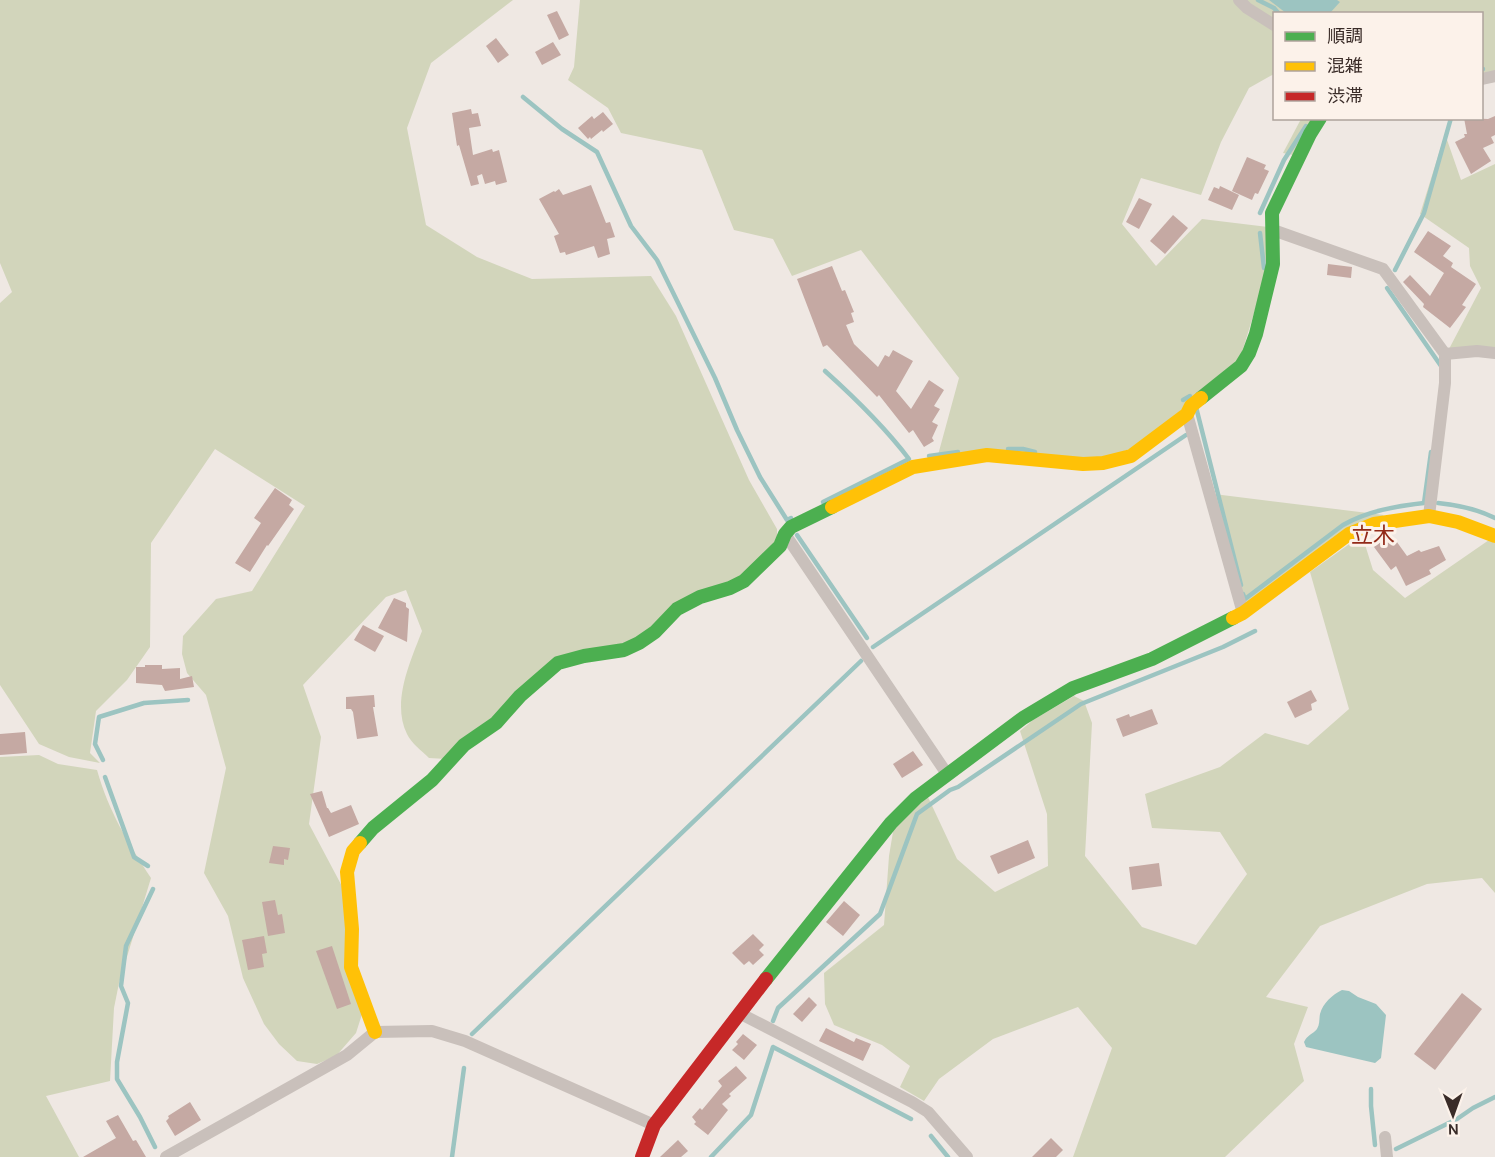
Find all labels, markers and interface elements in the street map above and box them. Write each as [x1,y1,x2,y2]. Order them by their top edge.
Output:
legend [1273,12,1483,120]
text: 順調 [1327,25,1363,47]
text: 混雑 [1327,55,1363,77]
text: 渋滞 [1327,85,1363,107]
district label: 立木 [1351,523,1395,549]
north arrow [1423,1085,1483,1145]
text: N [1447,1120,1459,1139]

